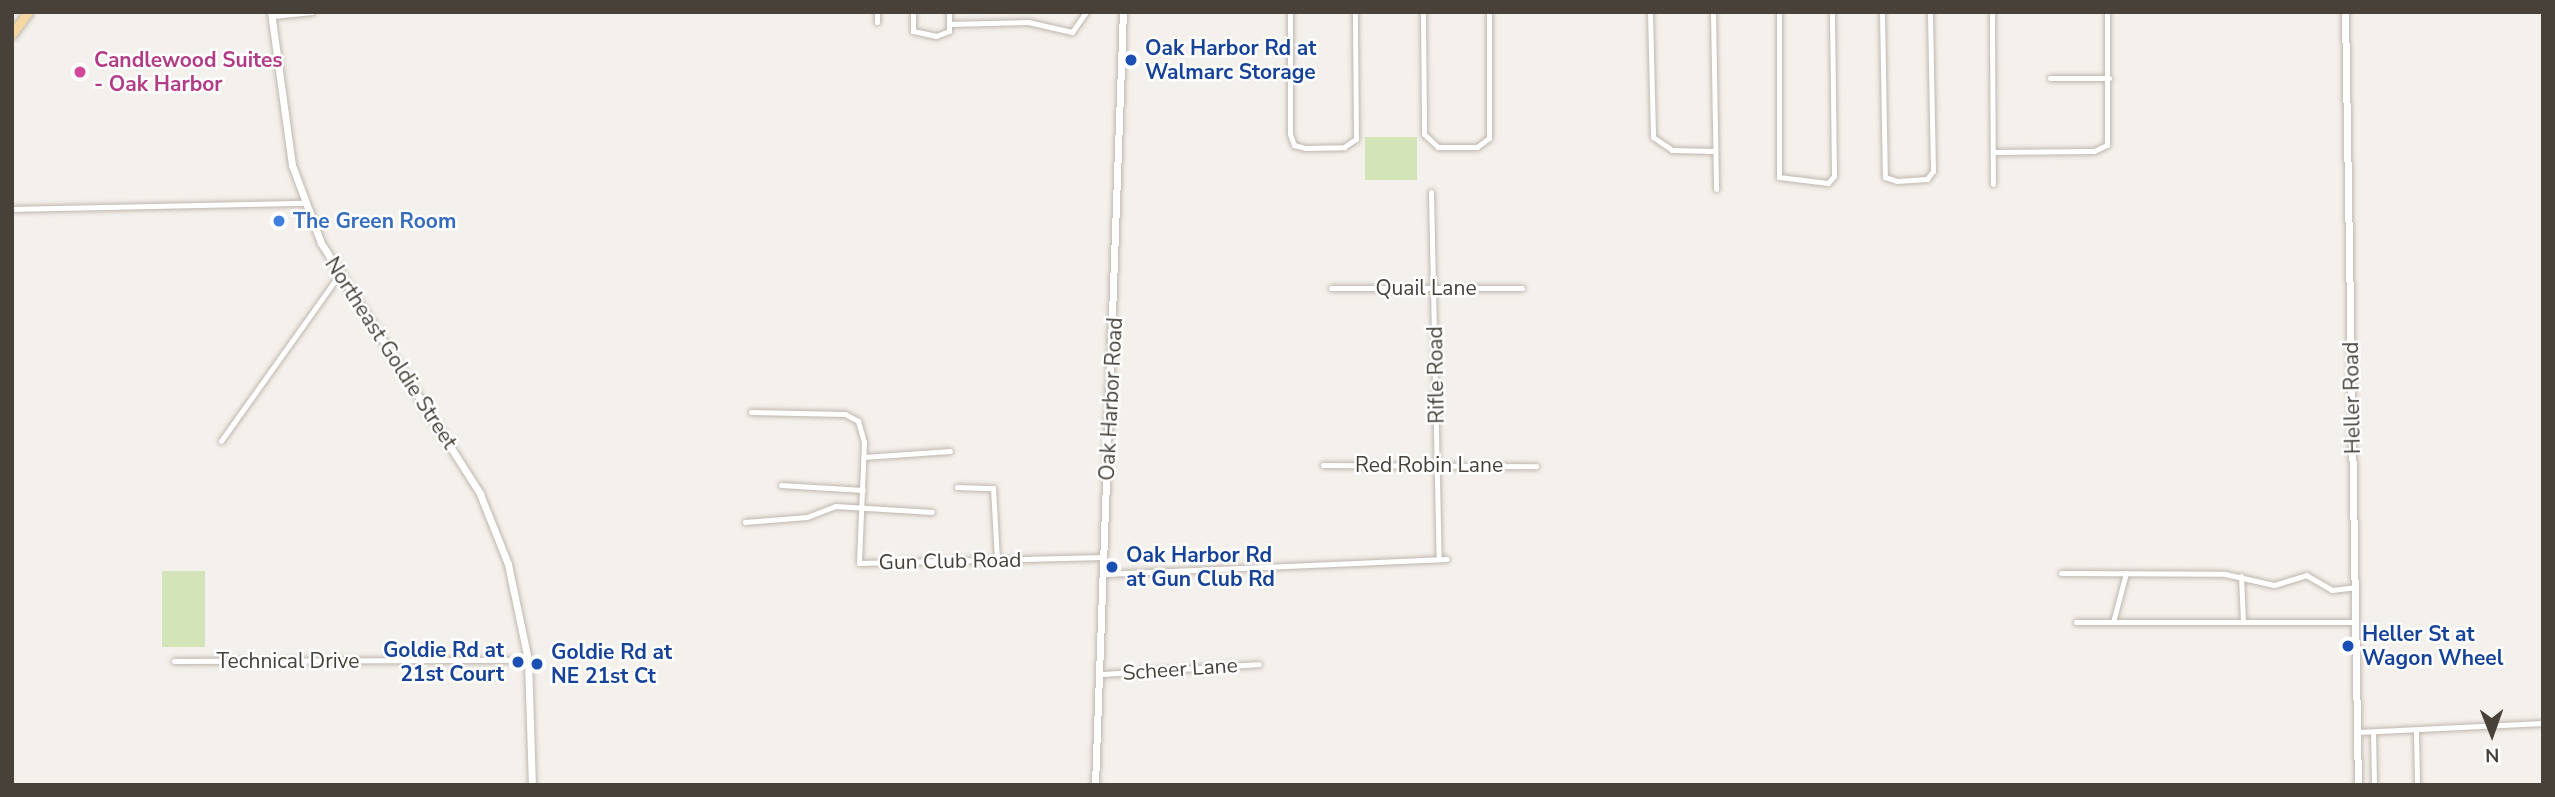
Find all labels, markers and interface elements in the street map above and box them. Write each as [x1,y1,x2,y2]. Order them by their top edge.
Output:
place label: Oak Harbor Rd at Walmarc Storage [1145,35,1316,85]
place label: Candlewood Suites - Oak Harbor [94,47,283,97]
marker: Oak Harbor Rd at Walmarc Storage [1123,52,1139,68]
marker: Candlewood Suites - Oak Harbor [72,64,88,80]
place label: The Green Room [293,208,456,234]
marker: The Green Room [271,213,287,229]
street label: Northeast Goldie Street [320,252,462,454]
street label: Quail Lane [1375,275,1477,301]
street label: Oak Harbor Road [1094,317,1128,481]
street label: Rifle Road [1423,326,1449,424]
street label: Heller Road [2338,342,2366,454]
street label: Red Robin Lane [1355,452,1503,478]
place label: Oak Harbor Rd at Gun Club Rd [1126,542,1275,592]
street label: Gun Club Road [878,547,1022,575]
marker: Oak Harbor Rd at Gun Club Rd [1104,559,1120,575]
place label: Heller St at Wagon Wheel [2362,621,2503,671]
place label: Goldie Rd at 21st Court [383,637,504,687]
marker: Heller St at Wagon Wheel [2340,638,2356,654]
place label: Goldie Rd at NE 21st Ct [551,639,672,689]
street label: Technical Drive [217,648,359,674]
street label: Scheer Lane [1122,652,1238,686]
marker: Goldie Rd at 21st Court [510,654,526,670]
marker: Goldie Rd at NE 21st Ct [529,656,545,672]
north arrow [2457,699,2527,769]
text: N [2485,742,2500,768]

